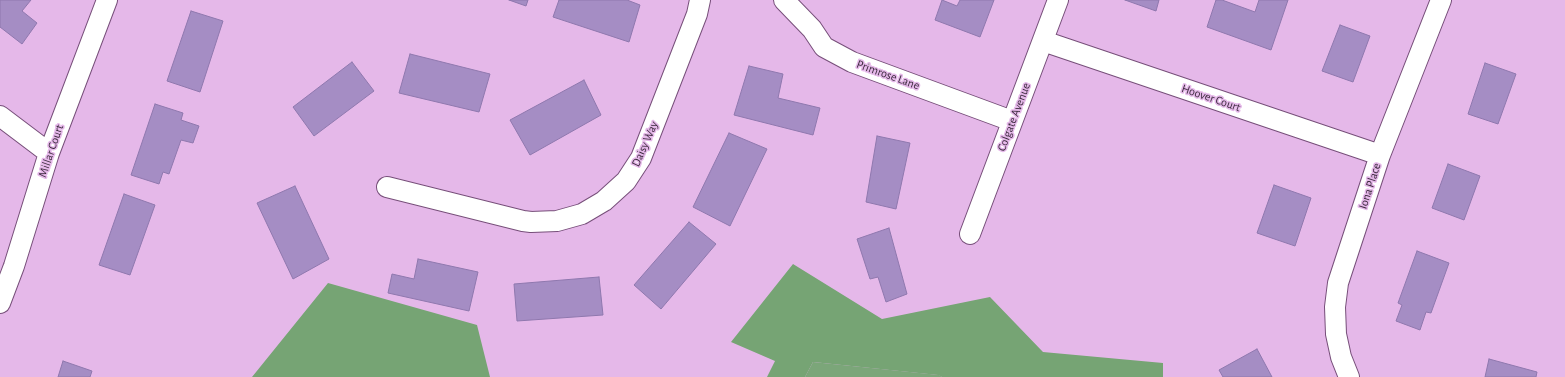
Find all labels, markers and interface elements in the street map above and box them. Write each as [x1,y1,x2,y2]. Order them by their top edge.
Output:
street label: Primrose Lane [854,57,922,93]
street label: Colgate Avenue [994,81,1034,153]
street label: Hoover Court [1180,81,1242,115]
street label: Daisy Way [629,119,661,169]
street label: Millar Court [35,123,67,179]
street label: Iona Place [1356,161,1384,211]

